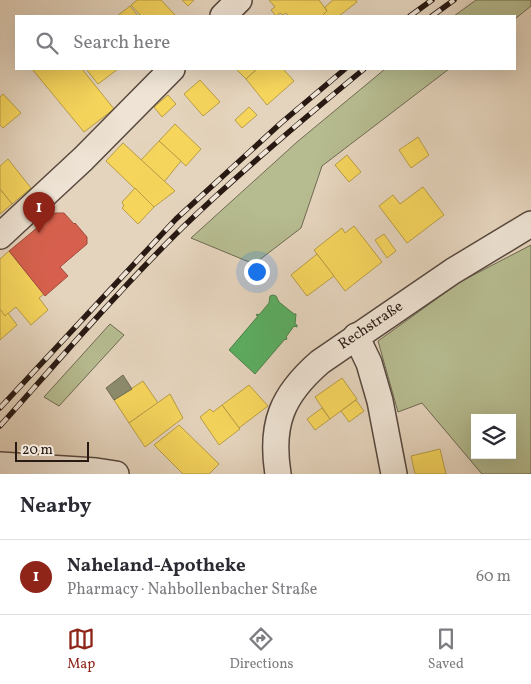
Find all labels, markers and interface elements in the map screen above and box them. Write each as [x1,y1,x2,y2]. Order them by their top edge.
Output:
search box [15,15,516,70]
icon: search [33,29,61,57]
text: Search here [73,30,170,56]
pin: 1 [23,192,55,233]
your location [244,259,270,285]
street label: Rechstraße [335,297,407,355]
map controls [471,414,516,459]
button: layers [471,414,516,459]
scale bar [15,439,89,462]
text: 20 m [22,441,53,460]
text: Nearby [20,492,91,521]
text: Naheland-Apotheke [67,553,246,579]
text: 1 [33,566,39,588]
text: 60 m [476,566,511,588]
text: Pharmacy · Nahbollenbacher Straße [67,579,317,601]
tab: Map [67,625,95,674]
tab: Directions [229,625,294,674]
tab: Saved [428,625,464,674]

